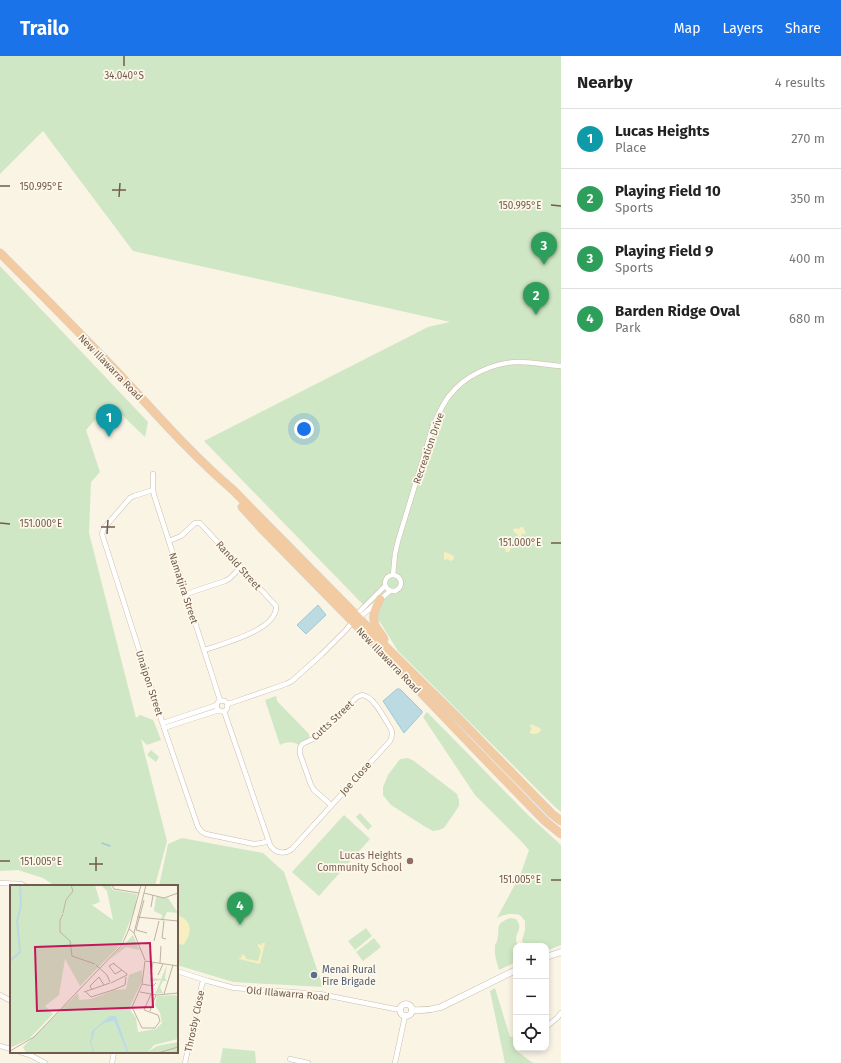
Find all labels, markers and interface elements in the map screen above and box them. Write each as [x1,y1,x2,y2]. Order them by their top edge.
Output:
text: Trailo [20,17,69,40]
text: Map [674,20,700,37]
text: Layers [722,20,763,37]
text: Share [785,20,821,37]
text: 34.040°S [104,70,144,82]
text: Nearby [577,72,632,93]
text: 4 results [775,75,825,90]
text: Lucas Heights [615,122,709,140]
text: 1 [587,131,593,146]
text: 270 m [791,131,825,146]
text: Place [615,140,646,155]
text: 150.995°E [19,181,63,193]
text: Playing Field 10 [615,182,721,200]
text: 2 [587,191,593,206]
text: 350 m [790,191,825,206]
text: 150.995°E [498,200,542,212]
text: Sports [615,200,653,215]
pin: 3 [531,232,557,265]
text: Playing Field 9 [615,242,713,260]
text: 3 [587,251,593,266]
text: 400 m [789,251,825,266]
text: Sports [615,260,653,275]
pin: 2 [523,282,549,315]
text: Barden Ridge Oval [615,302,740,320]
text: 4 [586,311,594,326]
text: 680 m [789,311,825,326]
text: Park [615,320,641,335]
street label: New Illawarra Road [76,332,145,403]
pin: 1 [96,404,122,437]
street label: Recreation Drive [411,411,447,486]
your location [294,419,314,439]
text: 151.000°E [20,518,62,530]
text: 151.000°E [499,537,541,549]
street label: Ranold Street [213,539,264,593]
street label: Namatjira Street [166,551,200,626]
street label: New Illawarra Road [354,625,423,696]
street label: Unaipon Street [133,649,165,718]
street label: Cutts Street [309,698,356,743]
street label: Joe Close [337,759,374,798]
place label: Lucas Heights Community School [317,850,402,874]
text: 151.005°E [20,856,62,868]
marker: Lucas Heights Community School [405,856,415,866]
text: 151.005°E [499,874,541,886]
inset map [10,885,178,1053]
pin: 4 [227,892,253,925]
map controls [513,943,549,1051]
button: + [513,943,549,979]
place label: Menai Rural Fire Brigade [322,964,376,988]
marker: Menai Rural Fire Brigade [309,970,319,980]
button: − [513,979,549,1015]
street label: Old Illawarra Road [246,984,330,1004]
street label: Throsby Close [183,989,207,1053]
button: locate [513,1015,549,1051]

